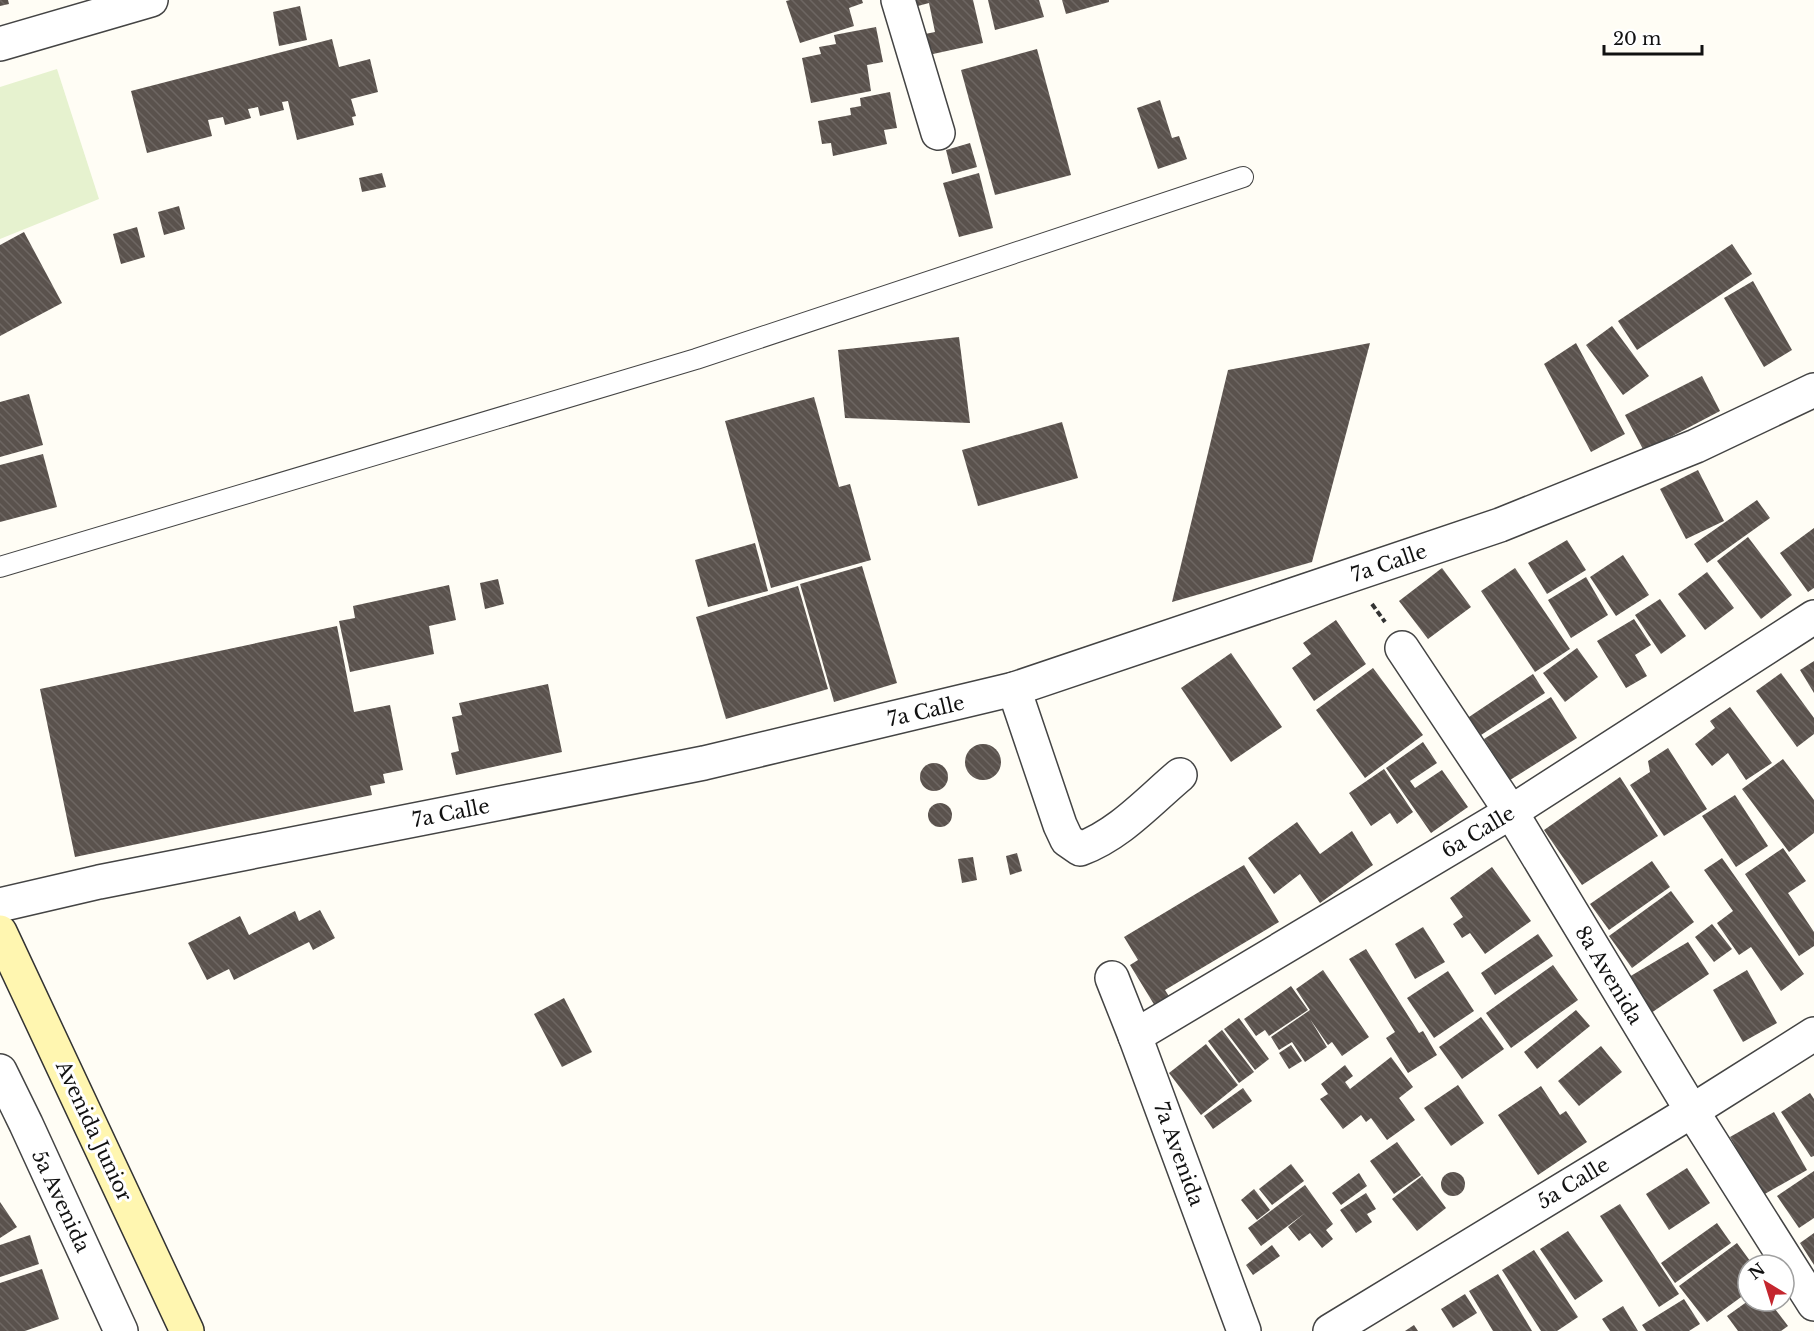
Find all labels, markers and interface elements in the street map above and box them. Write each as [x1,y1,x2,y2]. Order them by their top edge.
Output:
scale bar [1604,18,1702,56]
text: 20 m [1613,28,1661,50]
street label: 7a Calle [1348,539,1430,587]
street label: 7a Calle [885,691,967,731]
street label: 7a Calle [410,794,492,832]
street label: 6a Calle [1437,801,1519,863]
street label: 8a Avenida [1570,921,1648,1029]
street label: Avenida Junior [51,1056,137,1205]
street label: 7a Avenida [1149,1099,1209,1210]
street label: 5a Avenida [27,1146,95,1257]
street label: 5a Calle [1533,1152,1613,1214]
north arrow [1736,1253,1796,1313]
text: N [1745,1259,1769,1284]

